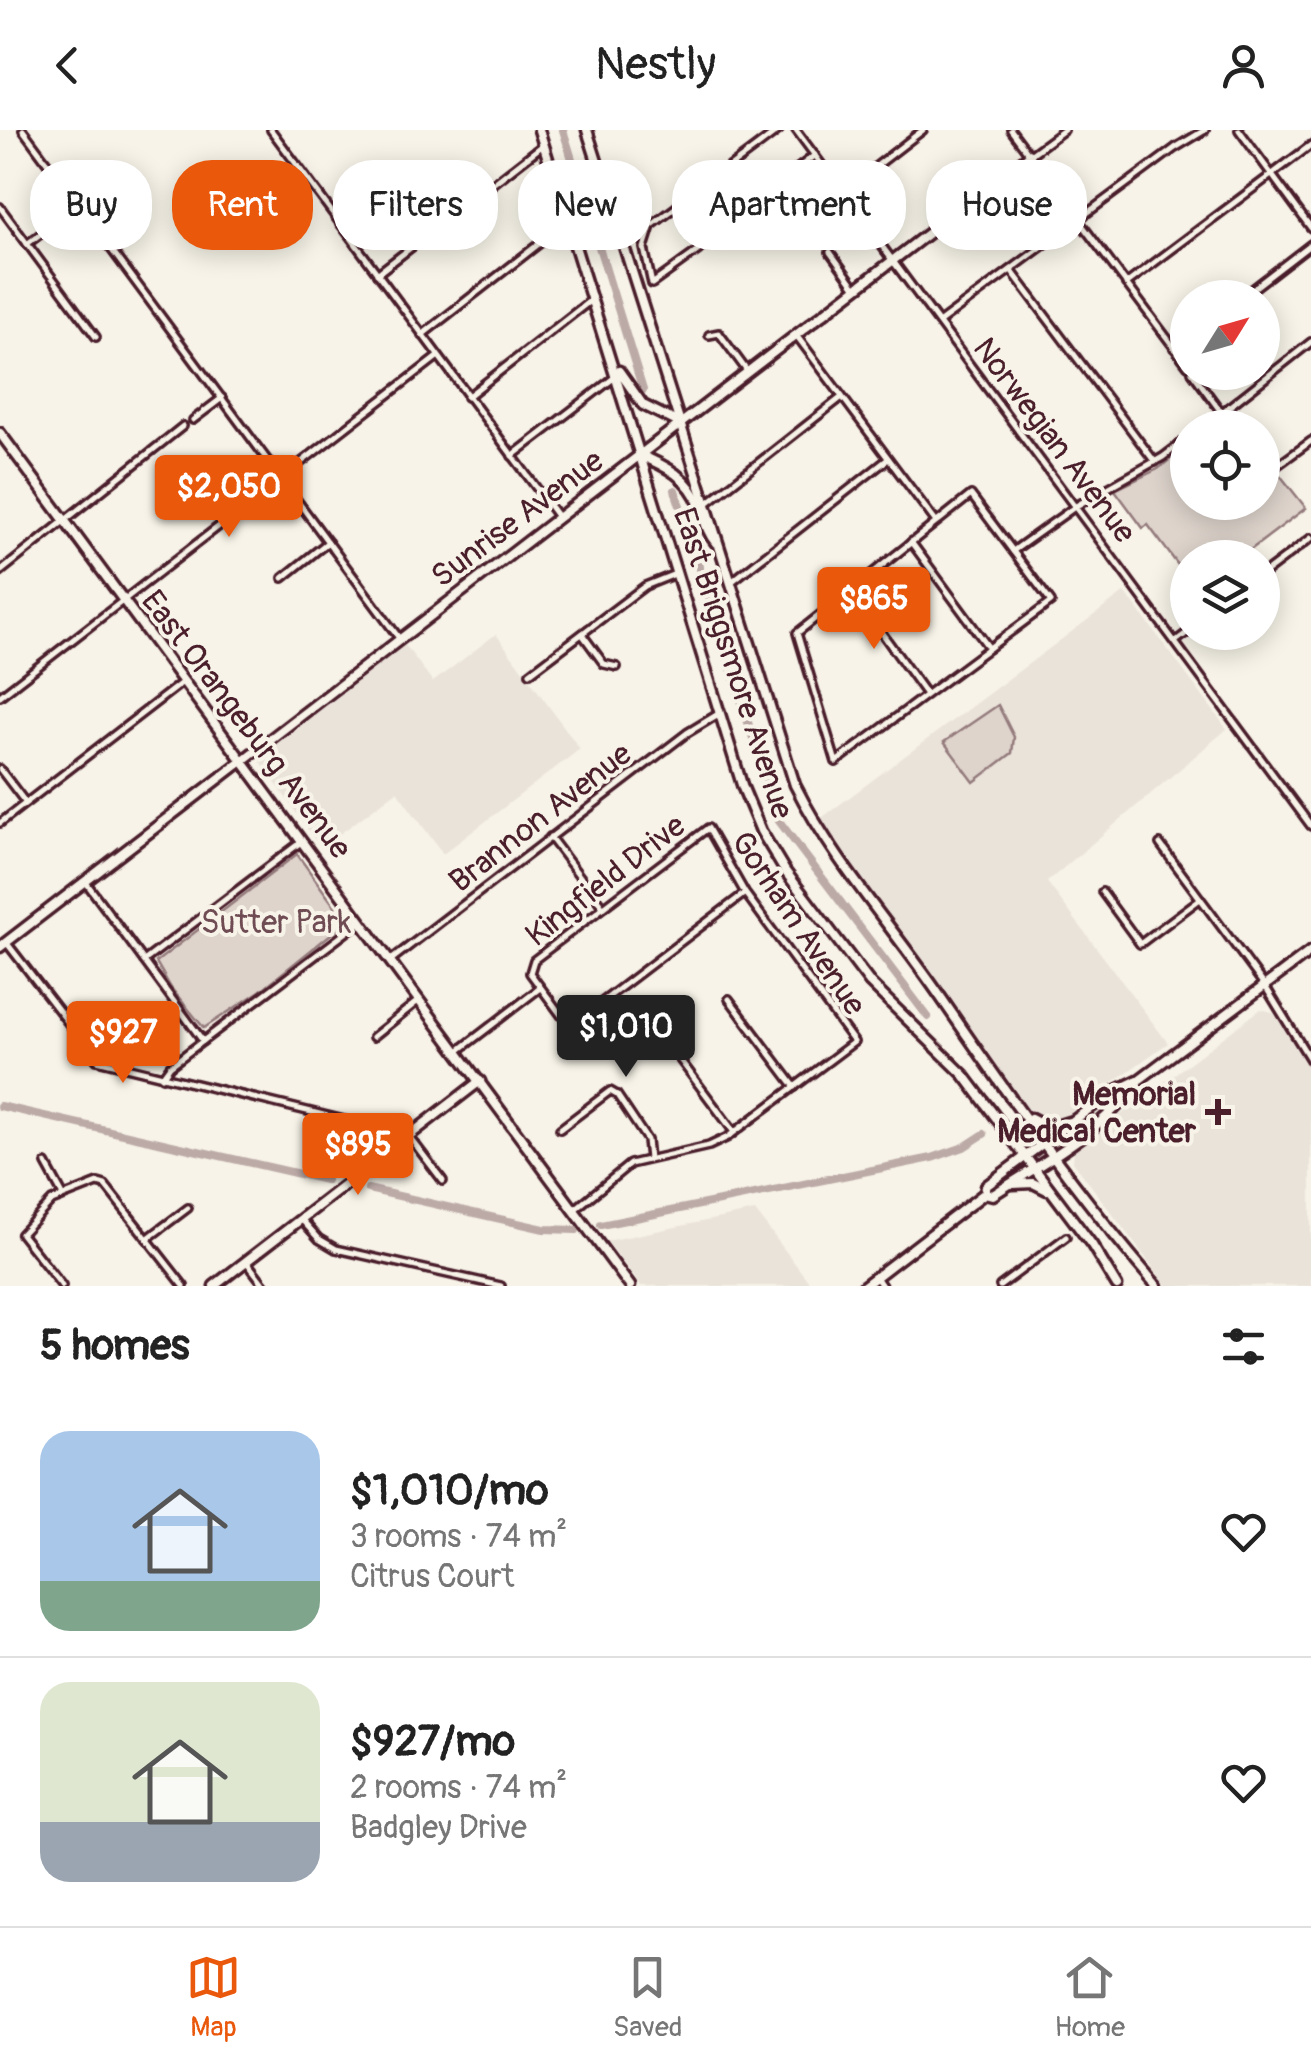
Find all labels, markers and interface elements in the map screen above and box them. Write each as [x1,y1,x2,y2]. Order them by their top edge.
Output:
text: Nestly [595,37,716,93]
icon: back [40,38,95,93]
icon: person [1216,38,1271,93]
chip: Buy [30,160,152,250]
chip: Rent [172,160,313,250]
chip: Filters [333,160,498,250]
chip: New [518,160,652,250]
chip: Apartment [672,160,906,250]
chip: House [926,160,1087,250]
north arrow [1170,280,1280,390]
map controls [1170,280,1280,650]
street label: Norwegian Avenue [964,330,1145,551]
button: locate [1170,410,1280,520]
street label: Sunrise Avenue [424,441,612,597]
pin: $2,050 [148,455,310,540]
text: $2,050 [177,467,281,507]
street label: East Briggsmore Avenue [664,503,802,824]
button: layers [1170,540,1280,650]
pin: $865 [815,567,933,652]
text: $865 [839,579,909,619]
street label: East Orangeburg Avenue [132,582,360,867]
street label: Brannon Avenue [441,734,640,901]
street label: Kingfield Drive [518,806,694,956]
street label: Gorham Avenue [722,824,875,1023]
park label: Sutter Park [201,903,351,943]
pin: $1,010 [545,995,707,1080]
pin: $927 [64,1001,182,1086]
text: $1,010 [579,1007,673,1047]
text: $927 [89,1013,157,1053]
place label: Memorial Medical Center [997,1075,1197,1152]
marker: Memorial Medical Center [1205,1099,1231,1125]
pin: $895 [299,1113,417,1198]
text: $895 [324,1125,392,1165]
icon: filters [1216,1319,1271,1374]
text: 5 homes [40,1320,190,1372]
text: $1,010/mo [350,1465,549,1517]
icon: home [120,1471,240,1591]
icon: heart [1216,1504,1271,1559]
text: 3 rooms · 74 m² [350,1517,567,1557]
text: Citrus Court [350,1557,514,1597]
text: $927/mo [350,1716,515,1768]
icon: home [120,1722,240,1842]
icon: heart [1216,1755,1271,1810]
text: 2 rooms · 74 m² [350,1768,567,1808]
text: Badgley Drive [350,1808,527,1848]
tab: Map [186,1950,241,2045]
tab: Saved [613,1950,682,2045]
tab: Home [1054,1950,1125,2045]

